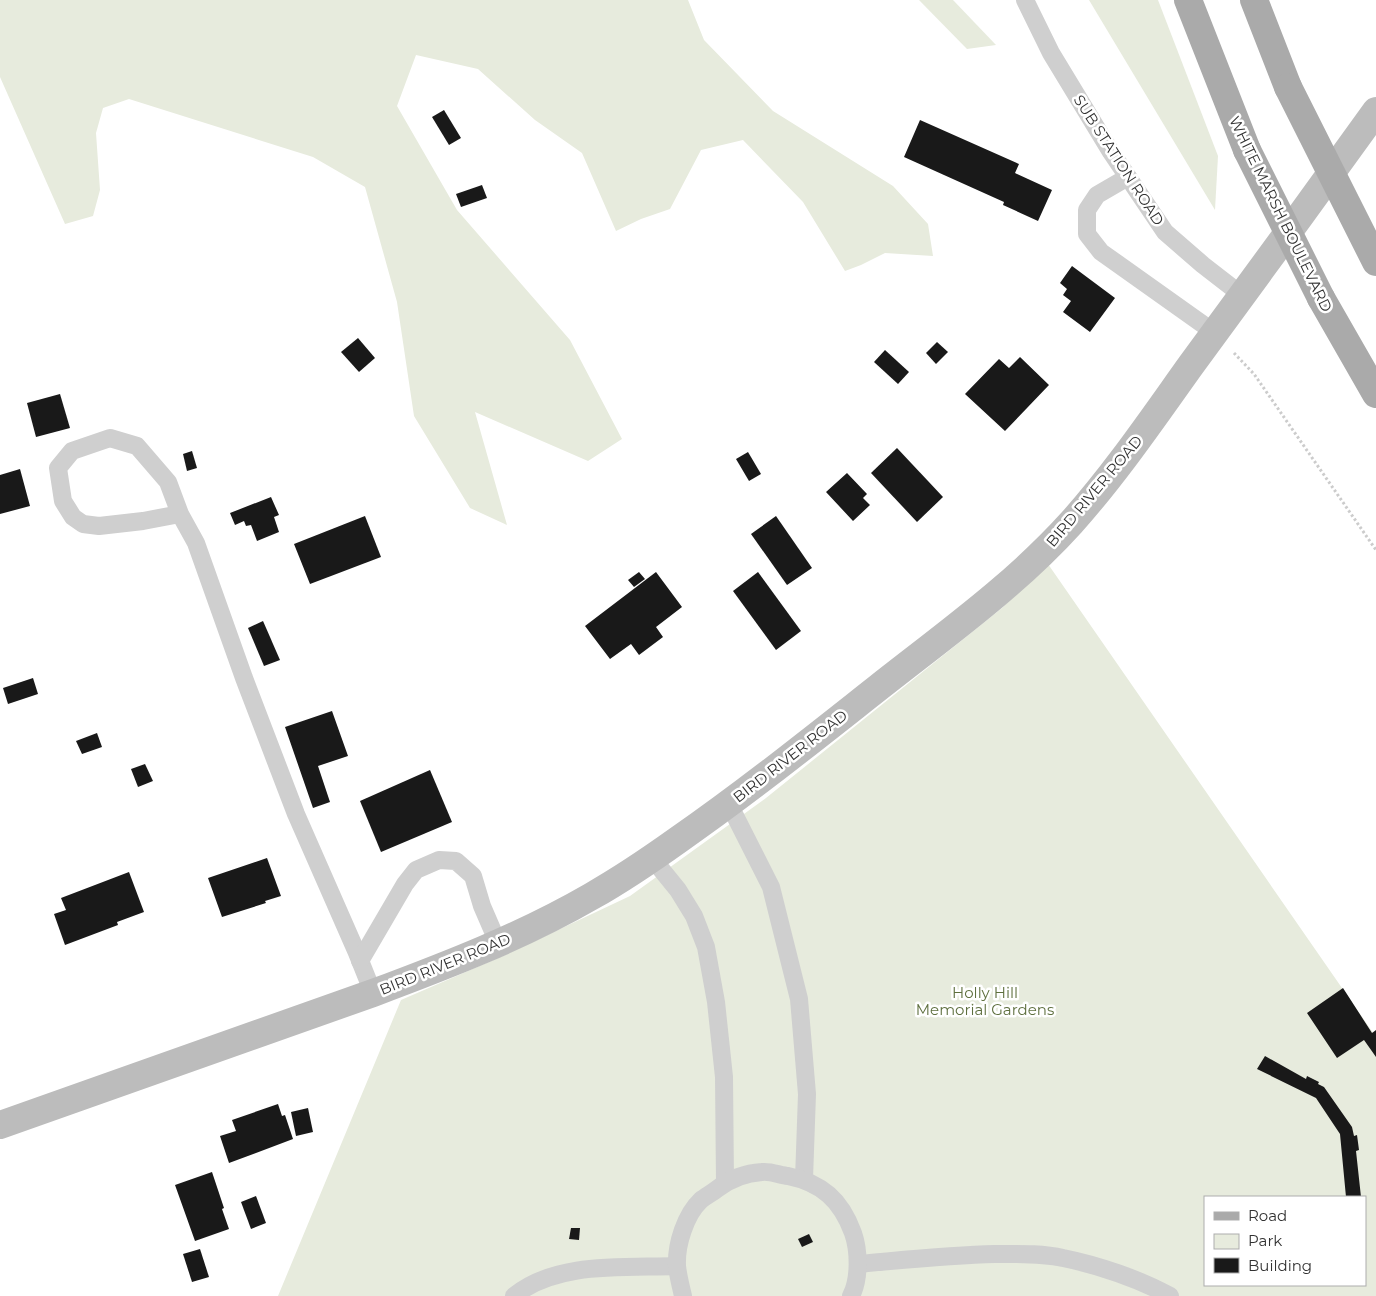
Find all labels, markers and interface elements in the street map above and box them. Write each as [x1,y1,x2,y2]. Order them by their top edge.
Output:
street label: SUB STATION ROAD [1070,91,1168,229]
street label: WHITE MARSH BOULEVARD [1225,113,1337,315]
street label: BIRD RIVER ROAD [1042,431,1146,551]
street label: BIRD RIVER ROAD [729,706,851,806]
street label: BIRD RIVER ROAD [377,929,513,999]
park label: Holly Hill Memorial Gardens [916,983,1054,1019]
legend [1204,1196,1366,1286]
text: Road [1248,1206,1287,1225]
text: Park [1248,1231,1282,1250]
text: Building [1248,1256,1312,1275]

